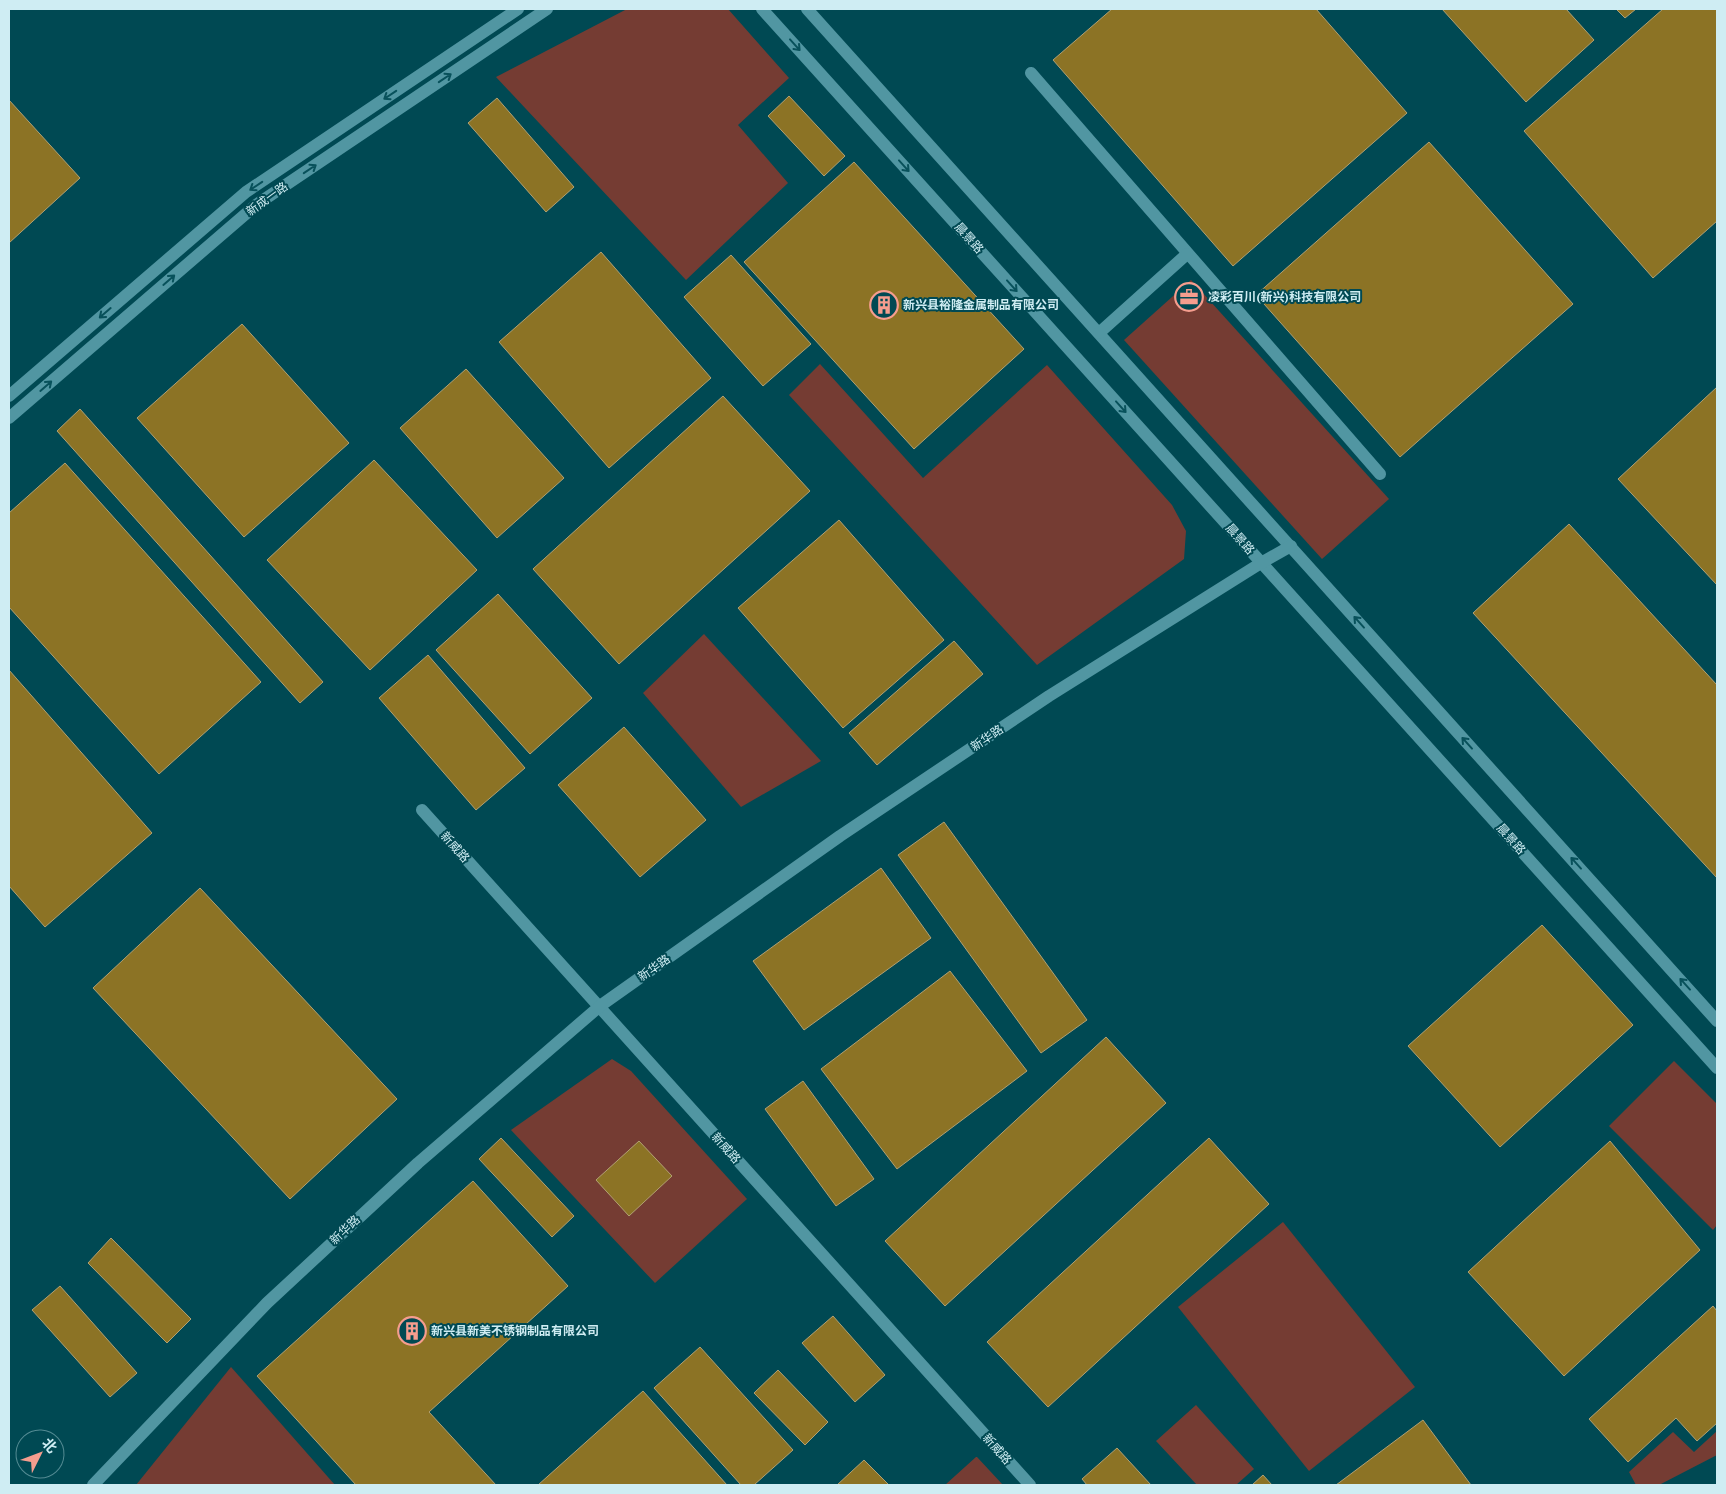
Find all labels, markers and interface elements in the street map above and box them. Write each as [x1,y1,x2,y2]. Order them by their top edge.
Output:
one-way arrow [789,38,801,51]
one-way arrow [438,73,452,83]
one-way arrow [384,90,398,100]
one-way arrow [898,159,909,172]
one-way arrow [303,164,317,174]
street label: 新成一路 [243,179,291,219]
one-way arrow [249,181,263,191]
street label: 晨景路 [952,220,986,256]
one-way arrow [162,275,175,286]
one-way arrow [1007,280,1018,293]
office icon: 凌彩百川(新兴)科技有限公司 [1174,282,1204,312]
building icon: 新兴县裕隆金属制品有限公司 [869,290,899,320]
place label: 凌彩百川(新兴)科技有限公司 [1208,290,1361,304]
place label: 新兴县裕隆金属制品有限公司 [903,298,1059,312]
one-way arrow [99,308,112,319]
one-way arrow [39,380,52,392]
one-way arrow [1115,401,1127,414]
street label: 晨景路 [1223,521,1257,557]
one-way arrow [1353,615,1364,628]
street label: 新华路 [968,722,1006,754]
one-way arrow [1461,736,1473,749]
street label: 晨景路 [1494,821,1528,857]
street label: 新威路 [438,829,472,865]
one-way arrow [1570,857,1582,870]
street label: 新华路 [635,952,673,984]
one-way arrow [1679,978,1690,991]
street label: 新威路 [709,1130,743,1166]
street label: 新华路 [327,1213,363,1247]
building icon: 新兴县新美不锈钢制品有限公司 [397,1316,427,1346]
place label: 新兴县新美不锈钢制品有限公司 [431,1324,599,1338]
north arrow [15,1429,65,1479]
street label: 新威路 [980,1431,1014,1467]
text: 北 [39,1435,60,1456]

